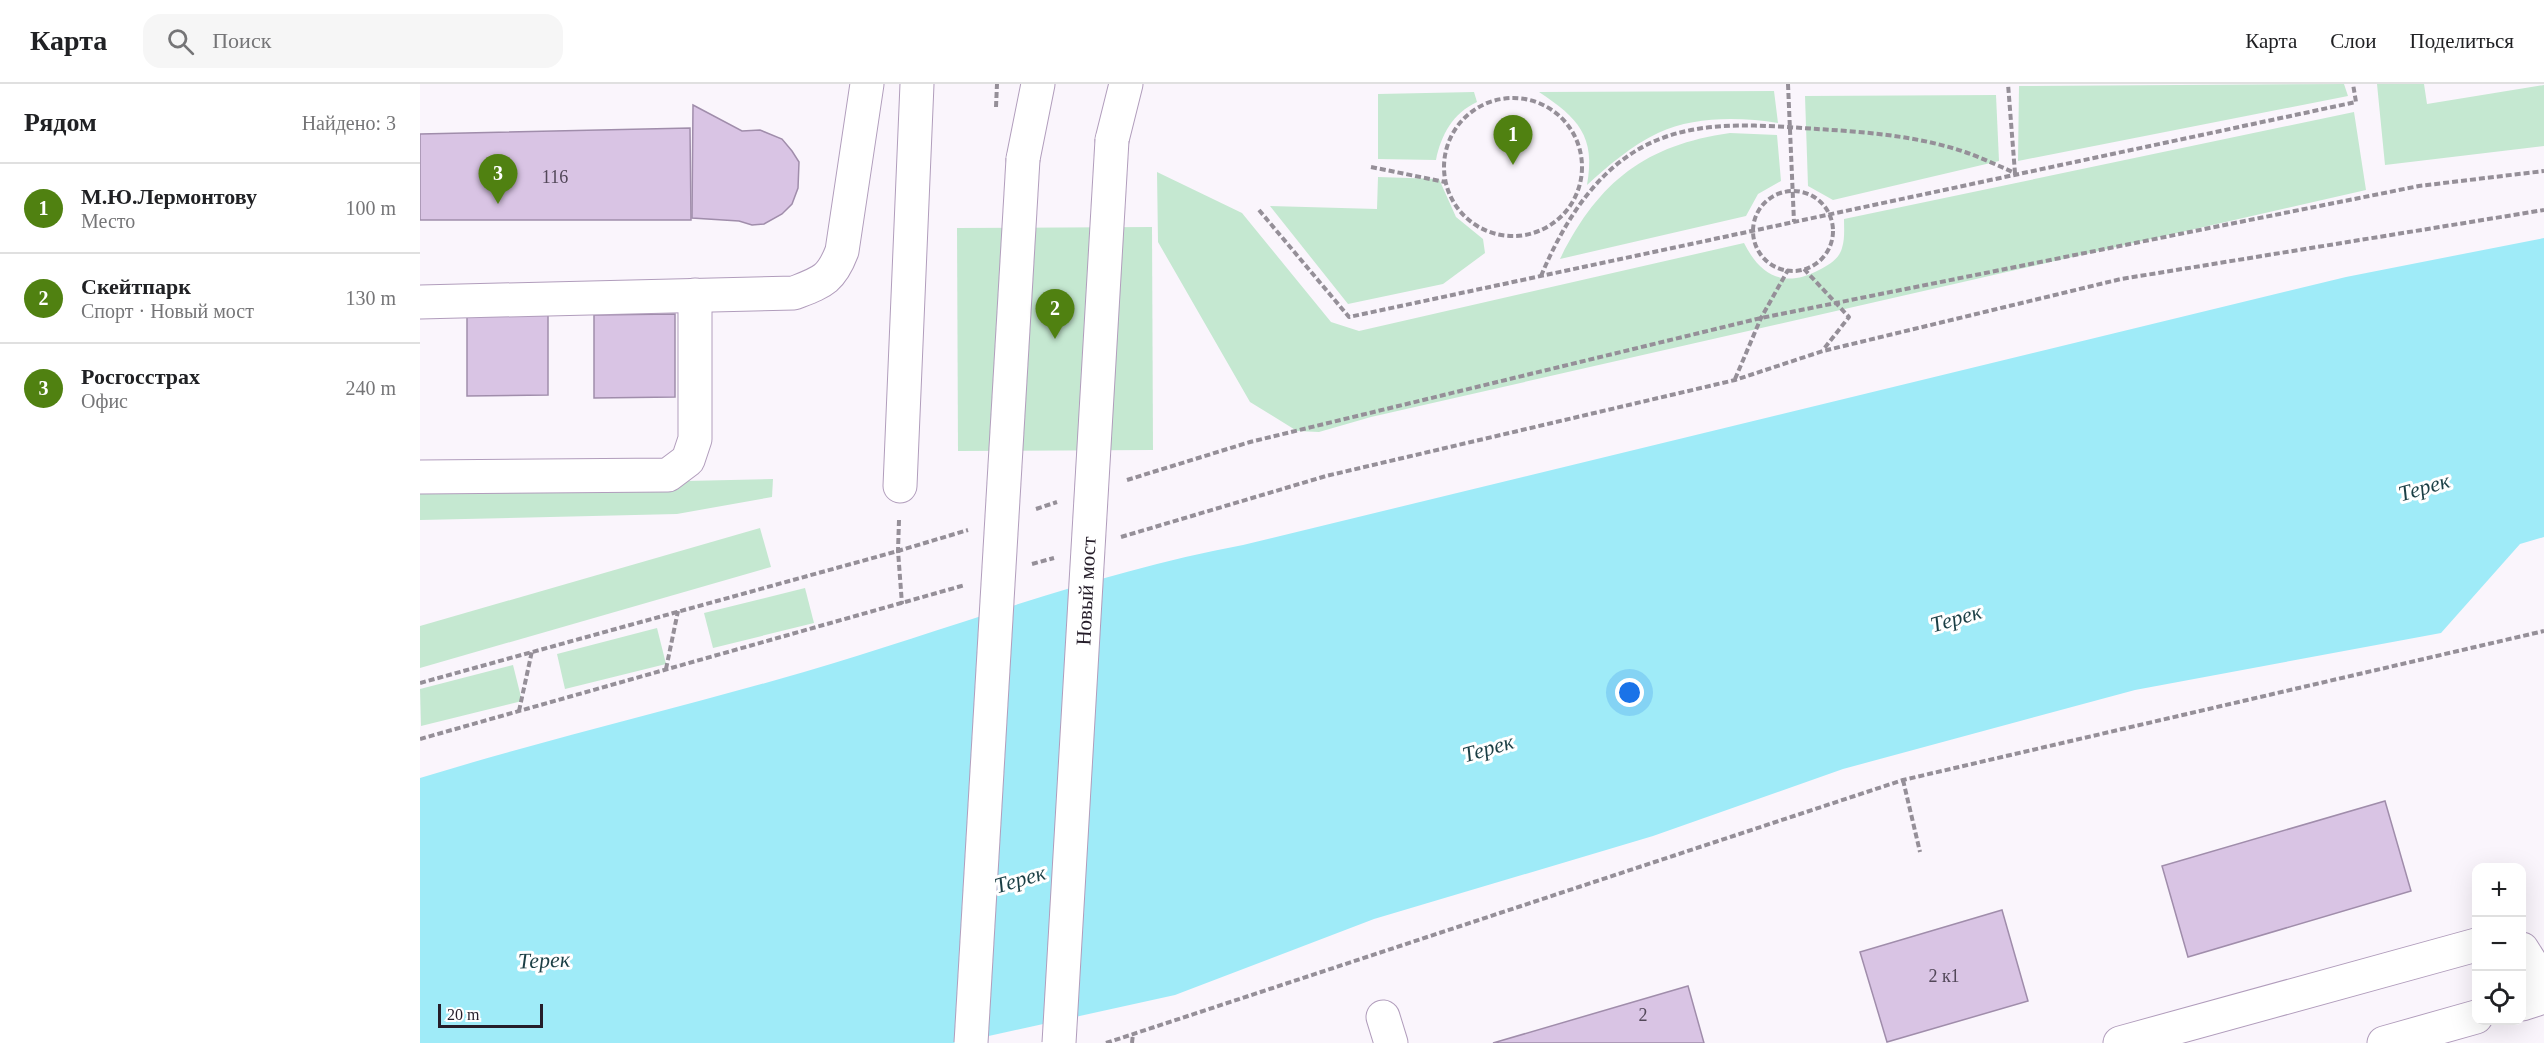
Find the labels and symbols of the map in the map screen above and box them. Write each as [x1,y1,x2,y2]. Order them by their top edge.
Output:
pin: 1 [1494,116,1532,165]
pin: 3 [478,154,518,204]
house number: 116 [542,167,568,187]
pin: 2 [1036,290,1074,339]
water label: Терек [2395,468,2453,506]
street label: Новый мост [1071,536,1101,646]
water label: Терек [1927,599,1985,637]
your location [1615,678,1644,707]
water label: Терек [1459,729,1517,767]
water label: Терек [991,860,1049,898]
water label: Терек [517,947,571,973]
house number: 2 к1 [1928,966,1960,986]
scale bar [438,1001,543,1028]
house number: 2 [1639,1005,1648,1025]

